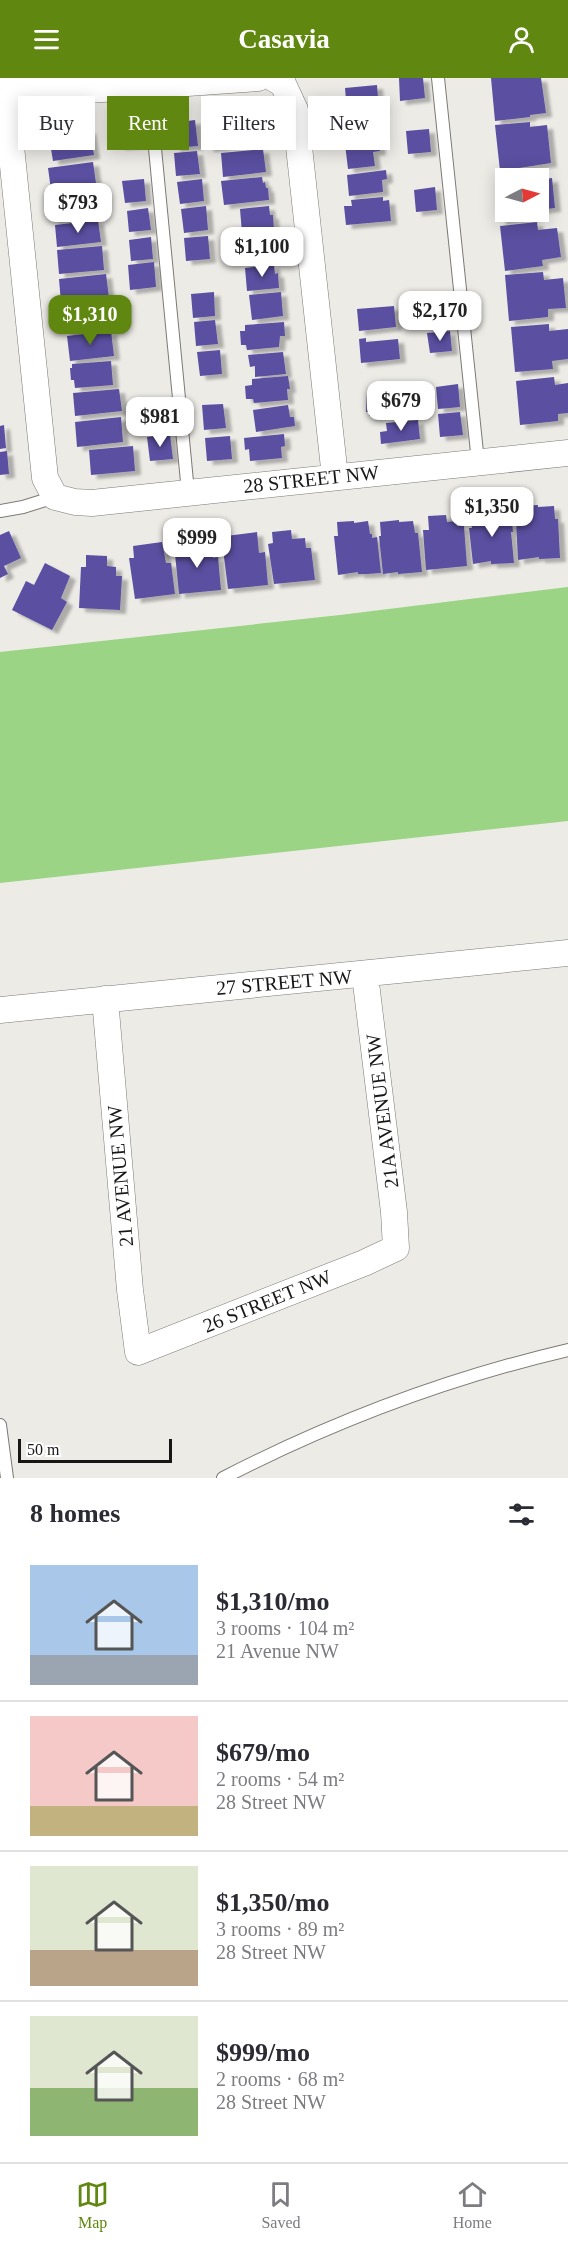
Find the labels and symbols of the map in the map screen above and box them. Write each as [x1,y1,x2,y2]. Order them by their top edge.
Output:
north arrow [495,168,549,222]
pin: $793 [42,183,114,234]
pin: $1,100 [213,227,311,278]
pin: $2,170 [391,291,489,342]
pin: $1,310 [41,295,139,346]
pin: $679 [365,381,437,432]
pin: $981 [124,397,196,448]
street label: 28 STREET NW [242,461,380,497]
pin: $1,350 [443,487,541,538]
pin: $999 [161,518,233,569]
street label: 27 STREET NW [215,965,353,999]
street label: 21A AVENUE NW [362,1033,402,1189]
street label: 21 AVENUE NW [103,1104,137,1248]
street label: 26 STREET NW [200,1265,334,1337]
scale bar [18,1436,172,1464]

